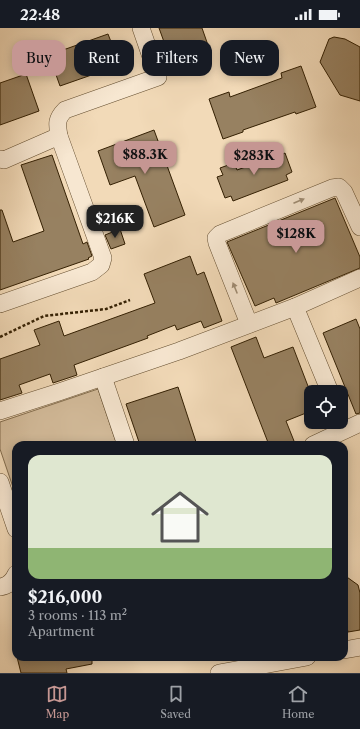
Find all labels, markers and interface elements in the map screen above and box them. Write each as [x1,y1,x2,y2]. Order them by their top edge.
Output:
text: 22:48 [20,5,60,24]
chip: Buy [12,40,66,76]
chip: Rent [74,40,134,76]
chip: Filters [142,40,212,76]
chip: New [220,40,279,76]
pin: $88.3K [112,141,178,175]
pin: $283K [226,142,282,176]
text: $88.3K [123,146,167,162]
text: $283K [234,147,274,163]
one-way arrow [294,198,306,204]
pin: $216K [87,205,143,239]
text: $216K [96,210,134,226]
pin: $128K [268,220,324,254]
text: $128K [276,225,316,241]
one-way arrow [232,282,238,293]
map controls [304,385,348,429]
button: locate [304,385,348,429]
icon: home [144,481,216,553]
text: $216,000 [28,587,102,607]
text: 3 rooms · 113 m² [28,607,127,623]
text: Apartment [28,623,95,639]
tab: Map [46,683,69,721]
tab: Saved [160,683,191,721]
tab: Home [282,683,314,721]

